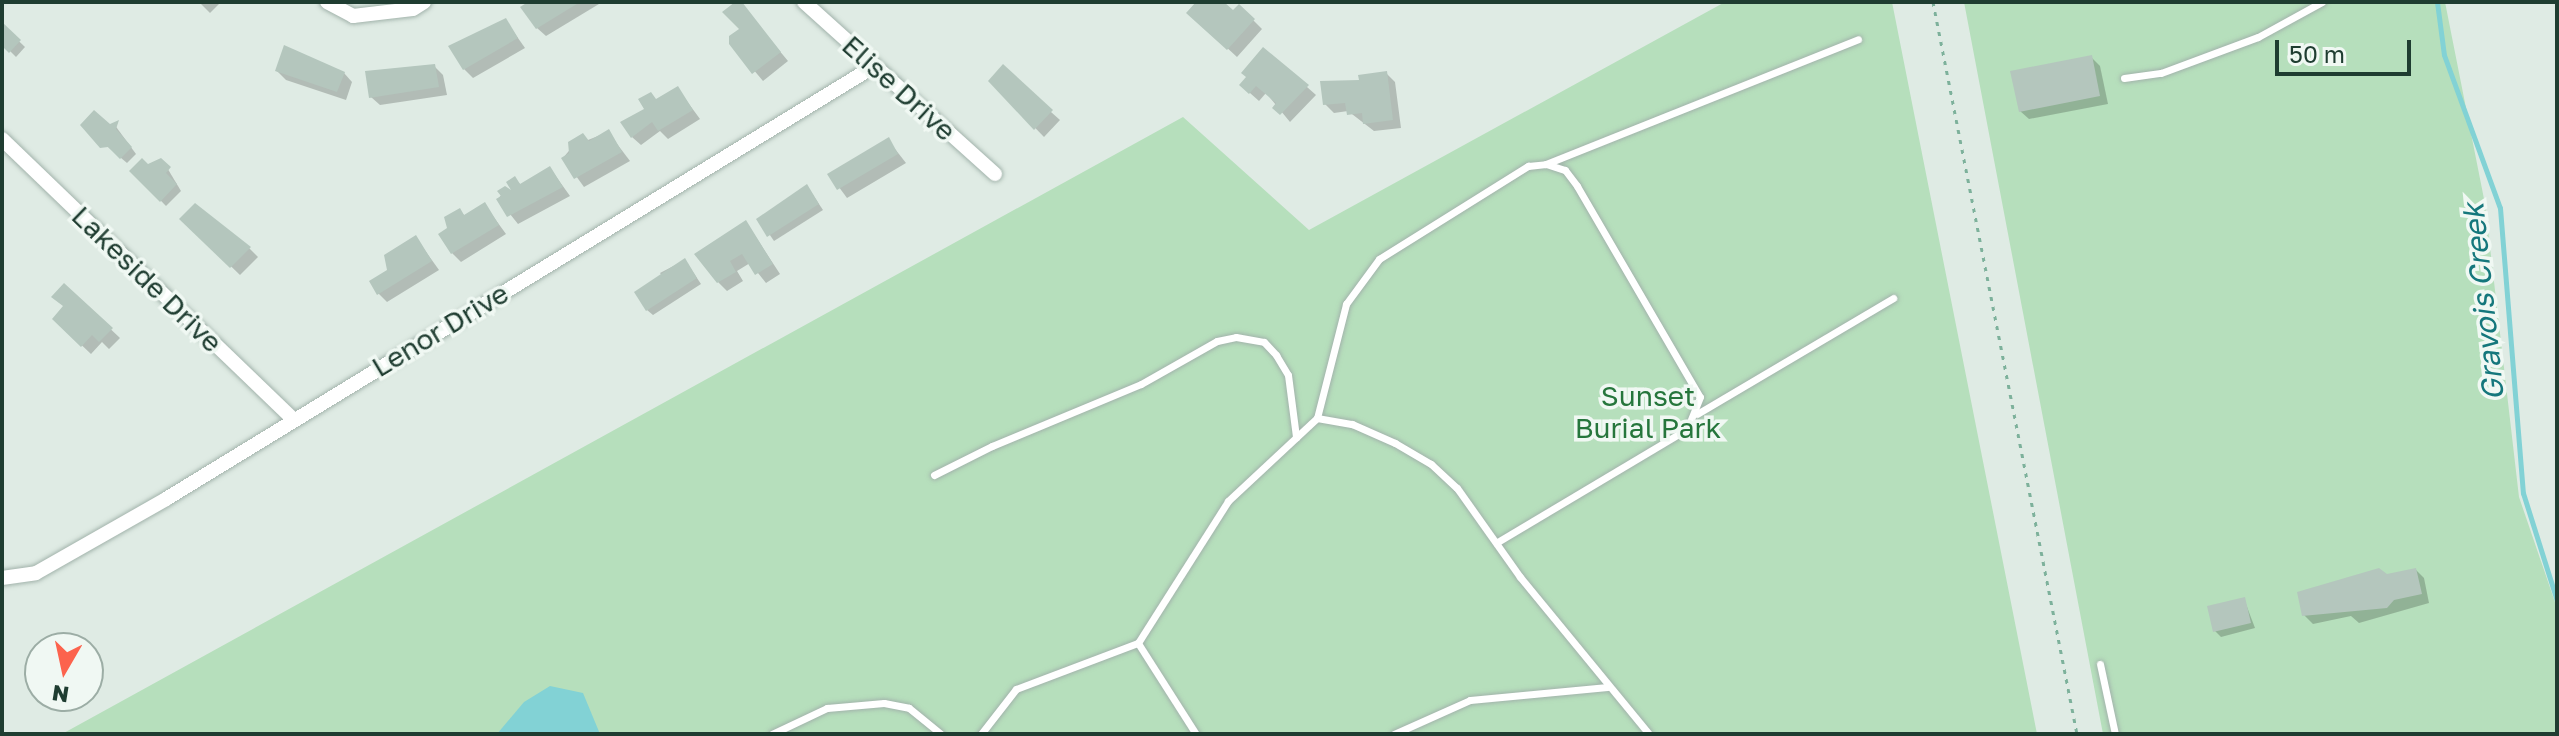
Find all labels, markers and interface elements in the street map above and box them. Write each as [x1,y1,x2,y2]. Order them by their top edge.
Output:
scale bar [2279,24,2415,74]
street label: Elise Drive [835,28,963,148]
text: 50 m [2289,39,2345,68]
street label: Lakeside Drive [65,199,229,359]
water label: Gravois Creek [2455,202,2511,402]
street label: Lenor Drive [366,276,514,384]
park label: Sunset Burial Park [1575,379,1721,445]
north arrow [24,632,104,712]
text: N [50,680,71,709]

